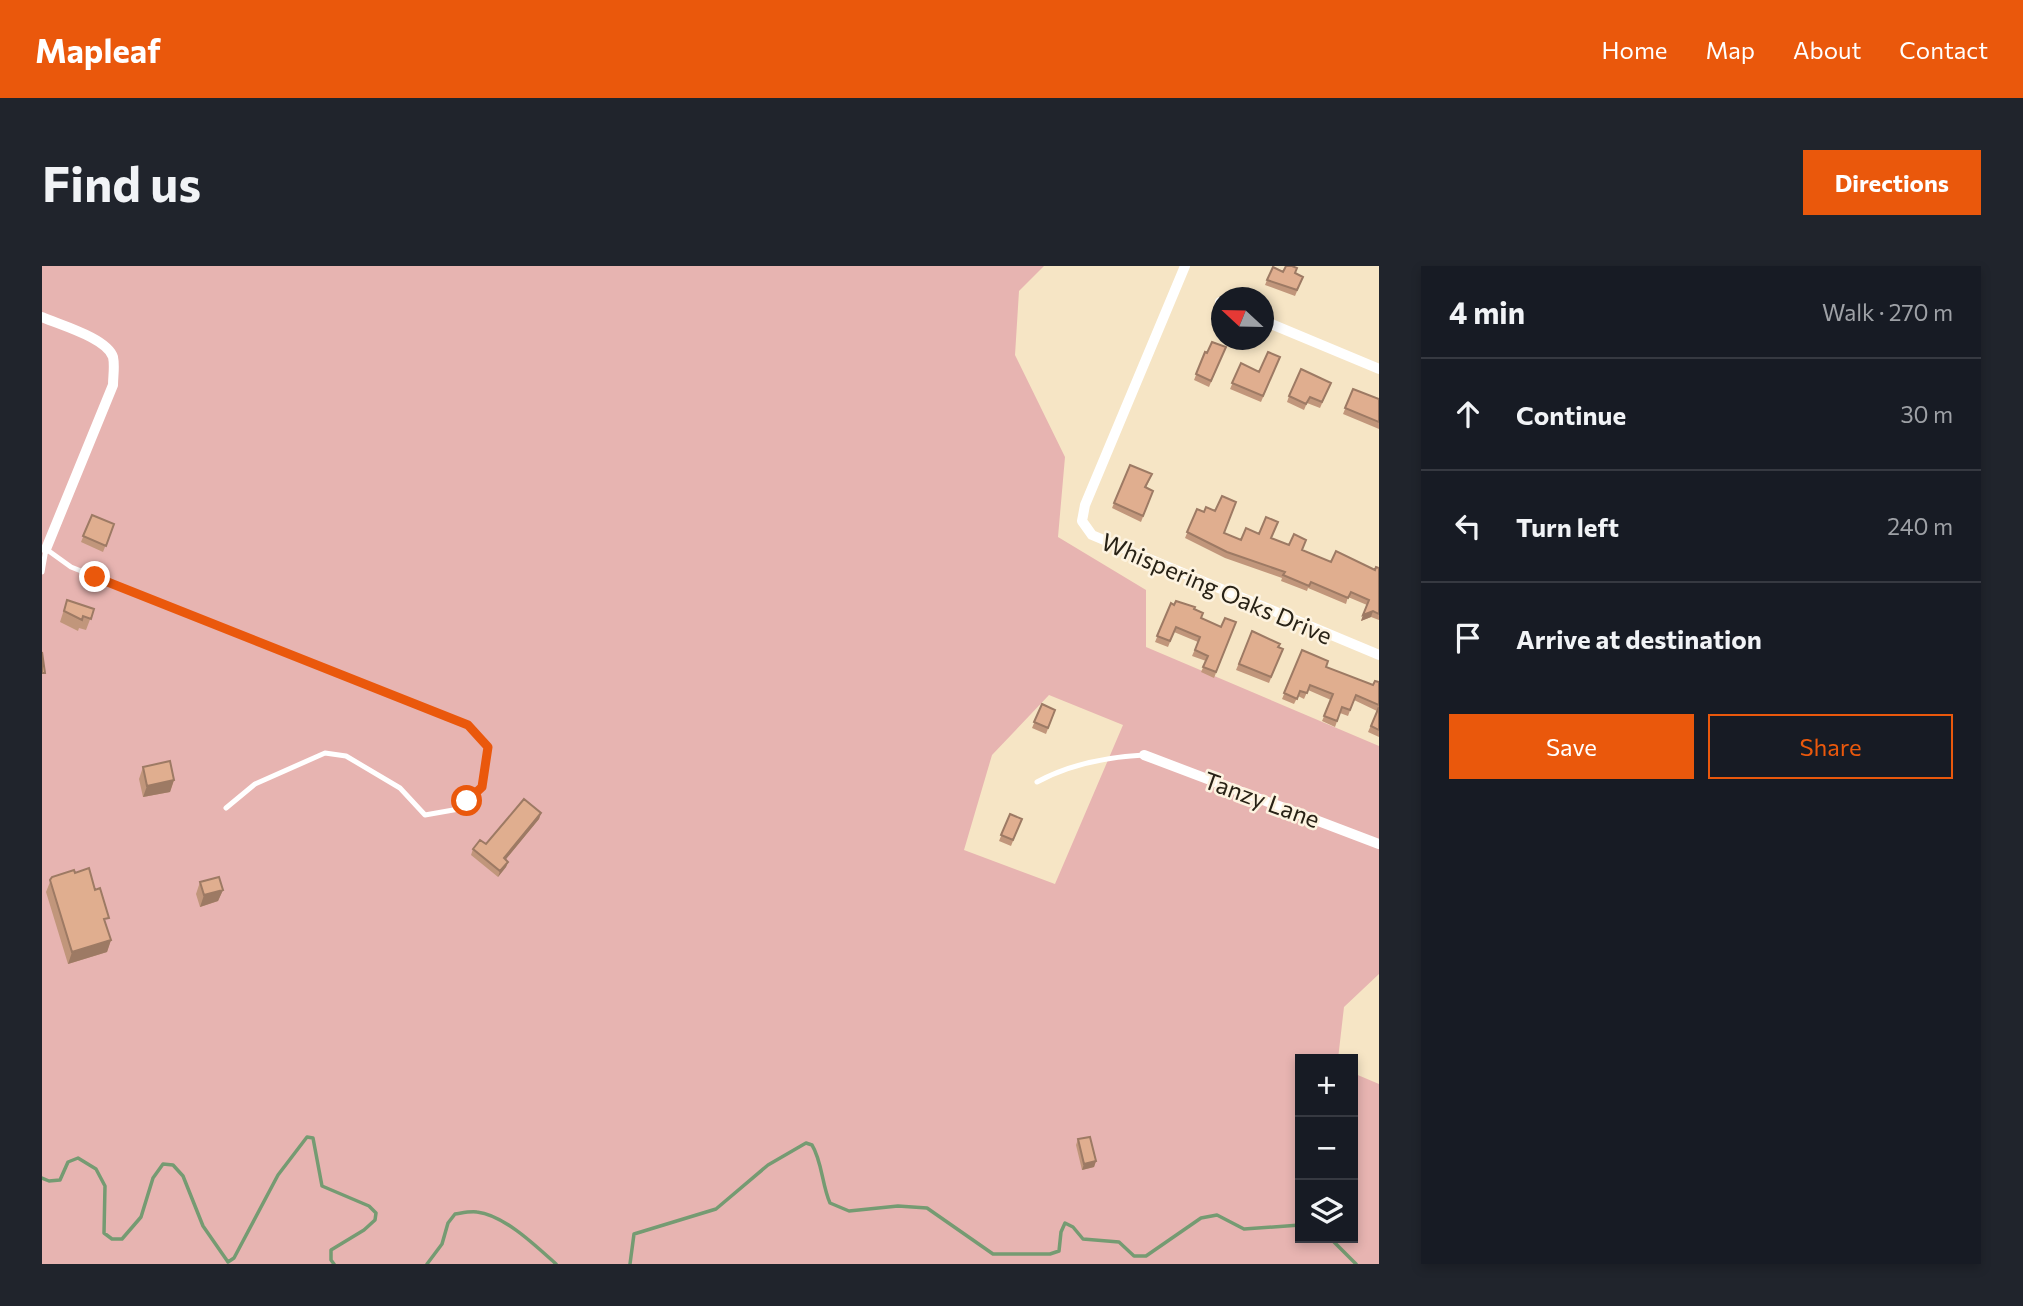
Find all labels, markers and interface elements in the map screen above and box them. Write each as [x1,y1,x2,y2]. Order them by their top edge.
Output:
text: Mapleaf [35,29,161,70]
text: Home [1602,35,1668,64]
text: Map [1706,35,1755,64]
text: About [1793,35,1861,64]
text: Contact [1899,35,1988,64]
button: Directions [1803,150,1981,215]
text: Find us [42,152,201,212]
north arrow [1211,287,1274,350]
text: 4 min [1449,293,1525,330]
text: Walk · 270 m [1822,298,1953,326]
icon: ahead [1449,395,1487,433]
text: Continue [1516,399,1626,430]
text: 30 m [1900,400,1953,428]
icon: left [1449,507,1487,545]
text: Turn left [1516,511,1619,542]
text: 240 m [1887,512,1953,540]
street label: Whispering Oaks Drive [1097,526,1337,650]
route end [79,561,110,592]
icon: arrive [1449,619,1487,657]
text: Arrive at destination [1516,623,1762,654]
button: Save [1449,714,1694,779]
button: Share [1708,714,1953,779]
street label: Tanzy Lane [1200,765,1324,833]
route start [451,785,482,816]
map controls [1295,1054,1358,1243]
button: + [1295,1054,1358,1117]
button: − [1295,1117,1358,1180]
button: layers [1295,1180,1358,1243]

